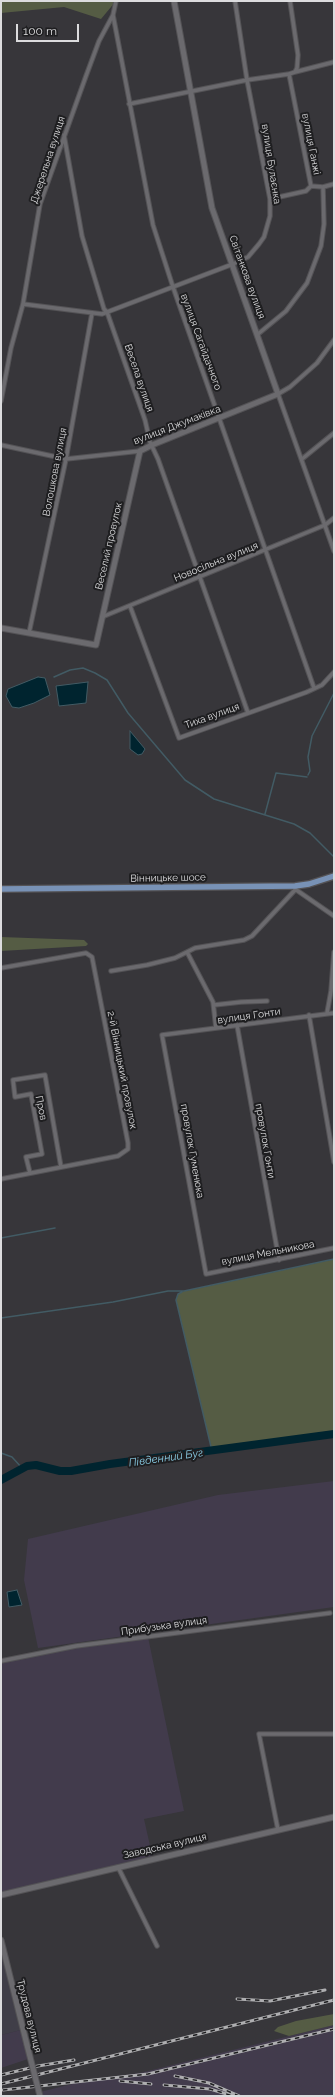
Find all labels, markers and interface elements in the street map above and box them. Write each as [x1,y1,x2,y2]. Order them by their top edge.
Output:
scale bar [18,16,81,42]
text: 100 m [23,24,57,38]
street label: вулиця Ганжі [299,112,323,176]
street label: Джерельна вулиця [28,115,68,205]
street label: вулиця Булаєнка [259,123,283,205]
street label: Світанкова вулиця [226,234,268,320]
street label: вулиця Сагайдачного [178,292,224,392]
street label: Весела вулиця [122,343,156,413]
street label: вулиця Джумаківка [132,403,222,447]
street label: Волошкова вулиця [41,427,69,517]
street label: Веселий провулок [93,501,125,591]
street label: Новосільна вулиця [172,540,260,584]
street label: Тиха вулиця [183,701,241,731]
street label: Вінницьке шосе [130,871,206,885]
street label: вулиця Гонти [217,1006,281,1026]
street label: 2-й Вінницький провулок [105,1010,139,1130]
street label: Пров [33,1095,49,1121]
street label: провулок Гуменюка [178,1103,206,1199]
street label: провулок Гонти [253,1103,277,1179]
street label: вулиця Мельникова [220,1238,316,1268]
water label: Південний Буг [128,1446,204,1470]
street label: Прибузька вулиця [120,1614,208,1638]
street label: Заводська вулиця [122,1831,208,1861]
street label: Трудова вулиця [14,1978,44,2054]

